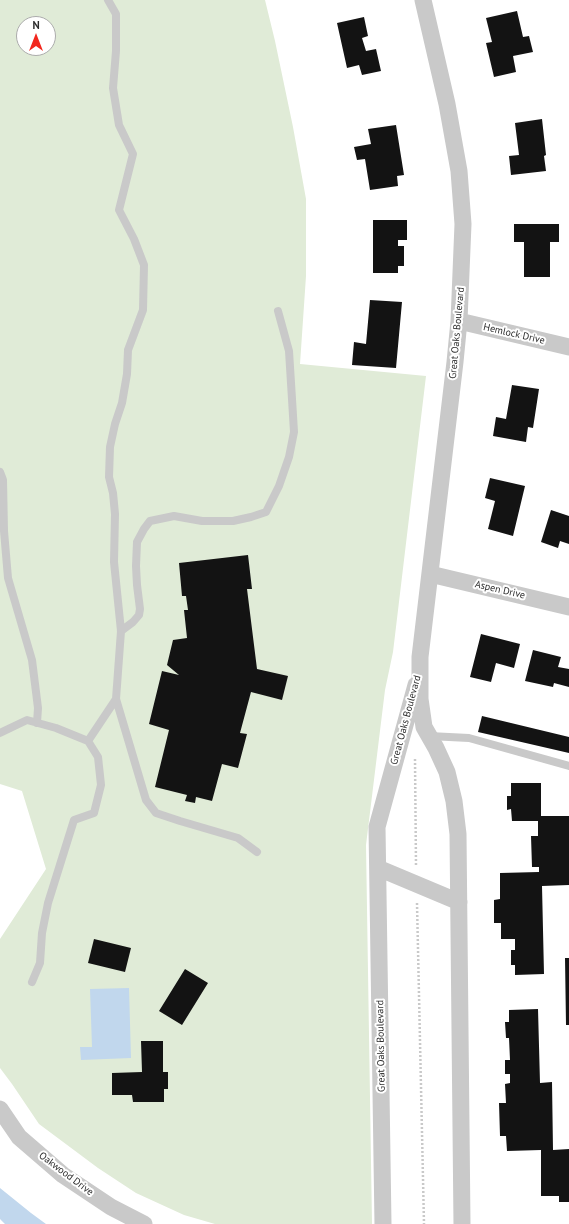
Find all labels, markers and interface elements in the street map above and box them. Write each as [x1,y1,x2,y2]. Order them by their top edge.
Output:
north arrow [16,16,56,56]
text: N [32,18,40,32]
street label: Great Oaks Boulevard [447,287,467,379]
street label: Hemlock Drive [482,321,546,347]
street label: Aspen Drive [474,578,526,602]
street label: Great Oaks Boulevard [388,674,424,766]
street label: Great Oaks Boulevard [374,1000,388,1092]
street label: Oakwood Drive [36,1150,96,1198]

